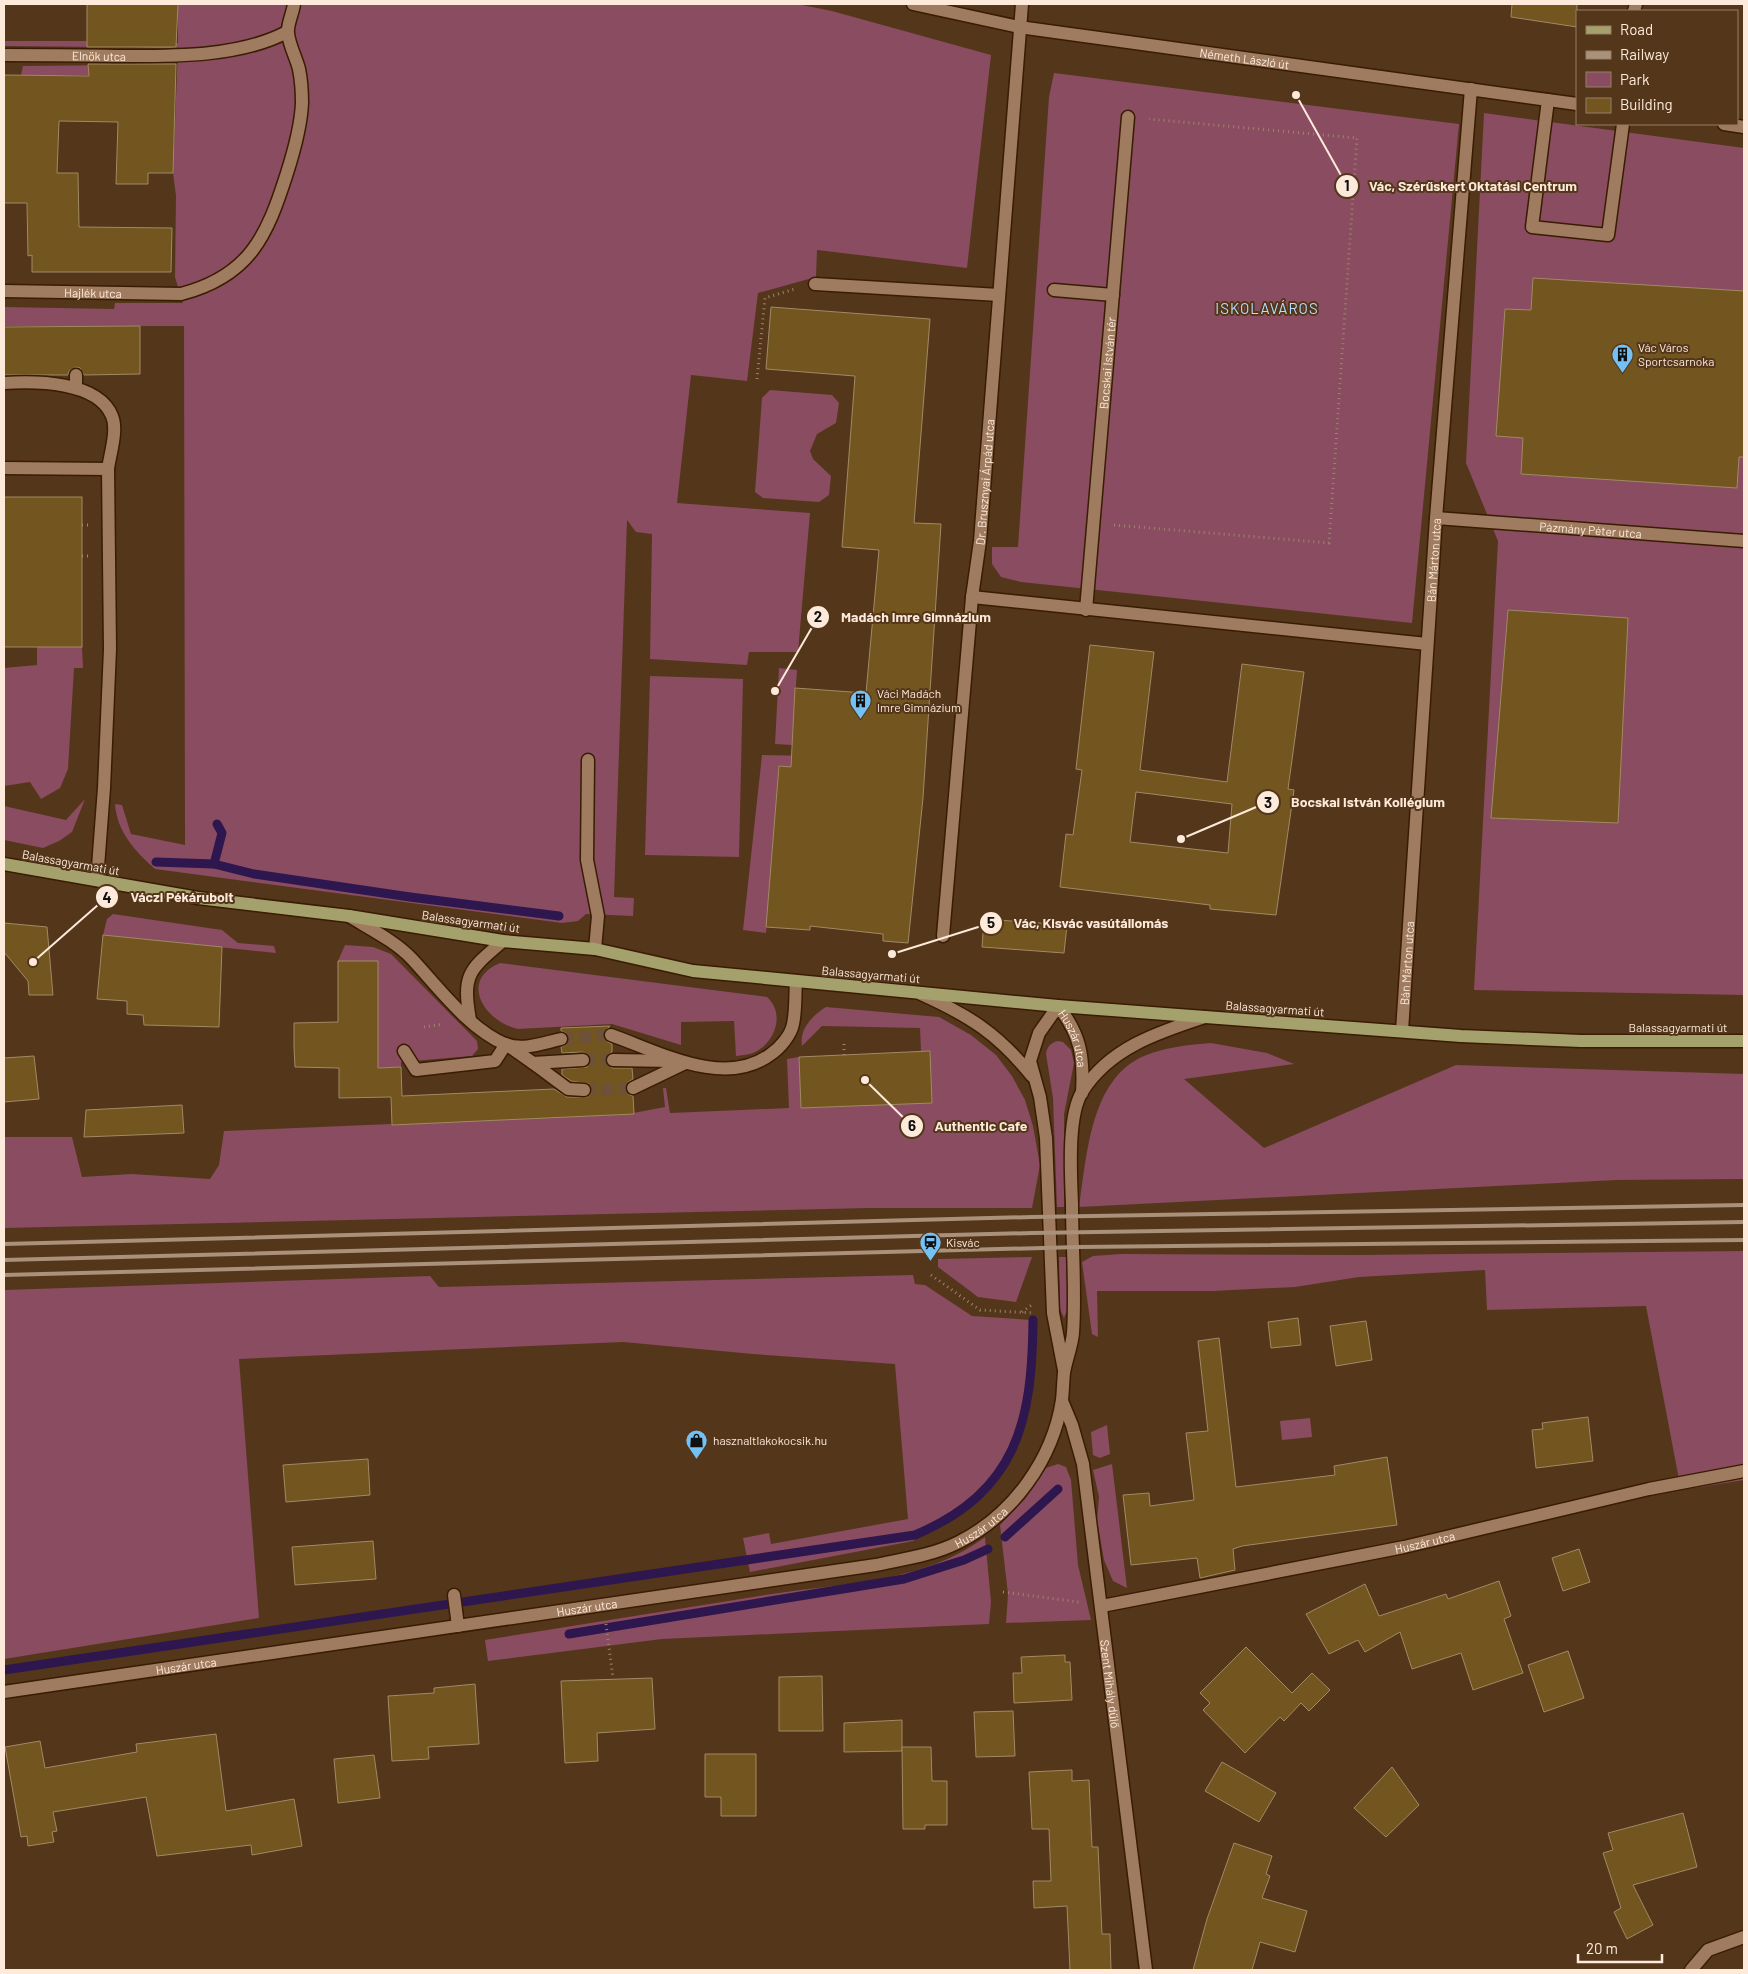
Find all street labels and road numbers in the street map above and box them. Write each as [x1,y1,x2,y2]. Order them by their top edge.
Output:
street label: Németh László út [1199,45,1290,71]
street label: Elnök utca [72,48,126,63]
street label: Hajlék utca [64,285,122,300]
street label: Bocskai István tér [1096,316,1118,410]
street label: Dr. Brusznyai Árpád utca [973,418,997,546]
street label: Bán Márton utca [1423,517,1443,603]
street label: Pázmány Péter utca [1539,519,1642,540]
street label: Balassagyarmati út [21,847,121,877]
street label: Balassagyarmati út [421,907,521,935]
street label: Bán Márton utca [1397,921,1416,1006]
street label: Balassagyarmati út [821,963,921,985]
street label: Balassagyarmati út [1225,998,1325,1018]
street label: Huszár utca [1056,1007,1089,1068]
street label: Balassagyarmati út [1629,1020,1727,1034]
street label: Huszár utca [952,1504,1010,1550]
street label: Huszár utca [1393,1528,1456,1556]
street label: Huszár utca [555,1596,618,1618]
street label: Szent Mihály dűlő [1098,1639,1123,1729]
street label: Huszár utca [155,1654,217,1677]

